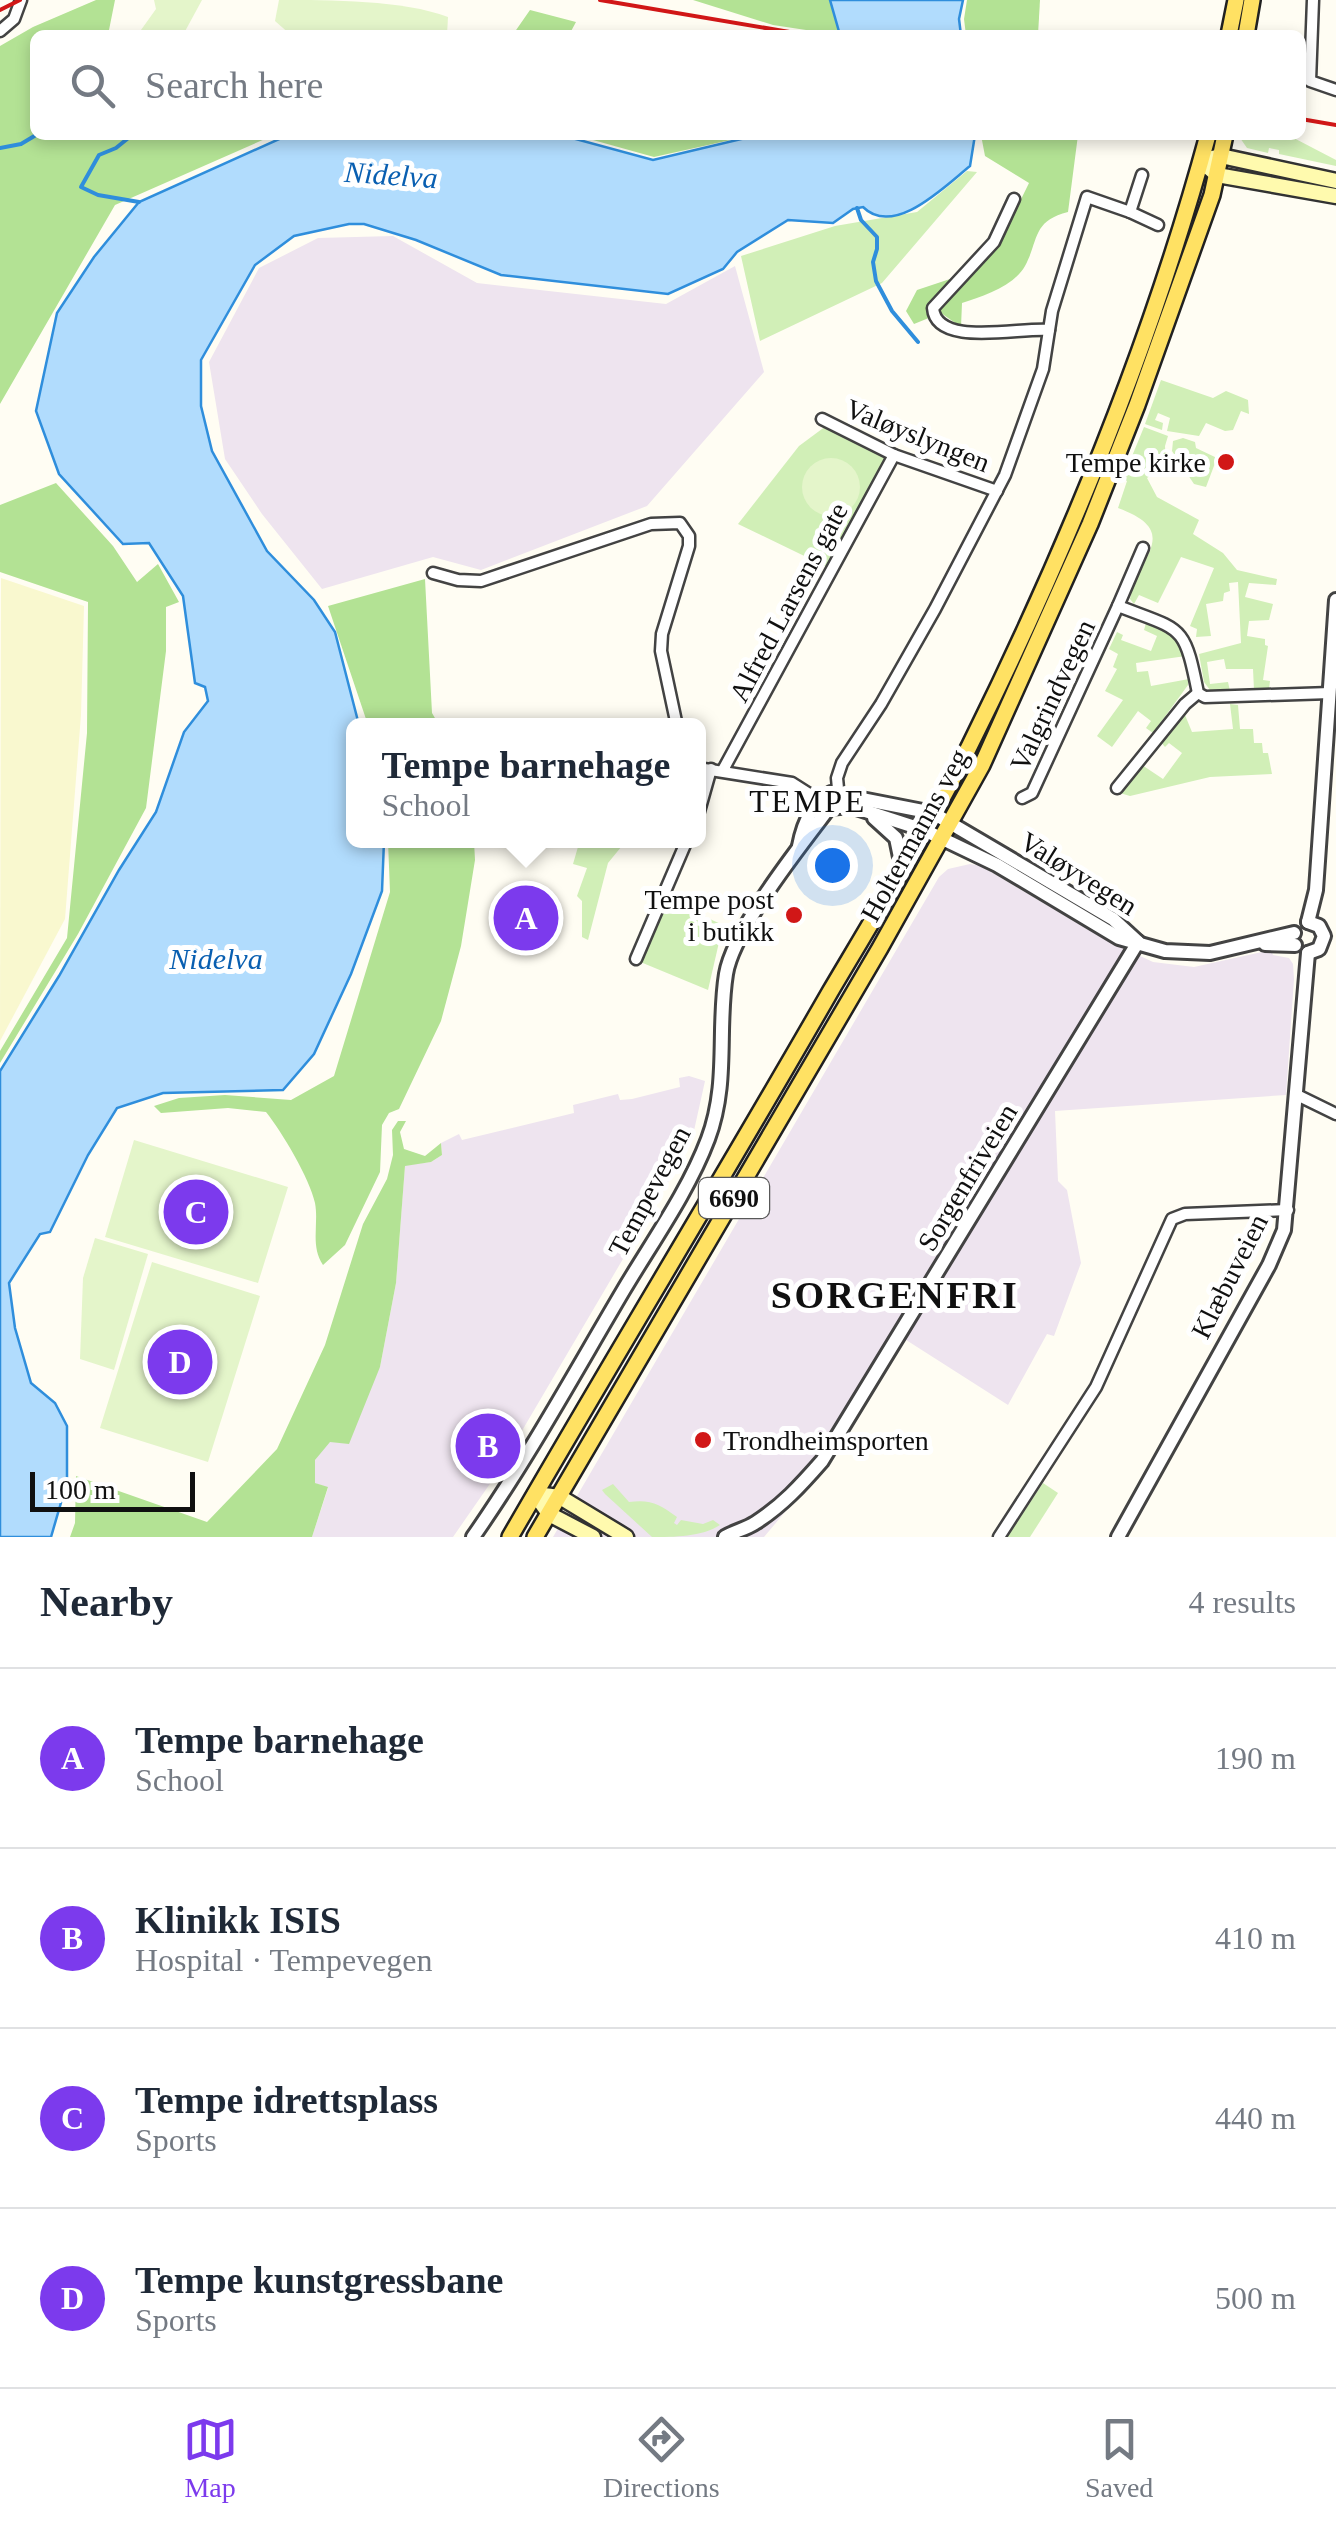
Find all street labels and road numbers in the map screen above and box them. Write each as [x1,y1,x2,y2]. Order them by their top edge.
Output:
street label: Valøyslyngen [841,393,994,478]
street label: Alfred Larsens gate [723,497,854,707]
street label: Valgrindvegen [1004,615,1101,776]
street label: Holtermanns veg [854,744,975,927]
street label: Valøyvegen [1014,825,1143,922]
street label: Sorgenfriveien [911,1098,1023,1256]
street label: Tempevegen [602,1121,697,1261]
road number: 6690 [699,1178,769,1218]
street label: Klæbuveien [1185,1209,1274,1344]

